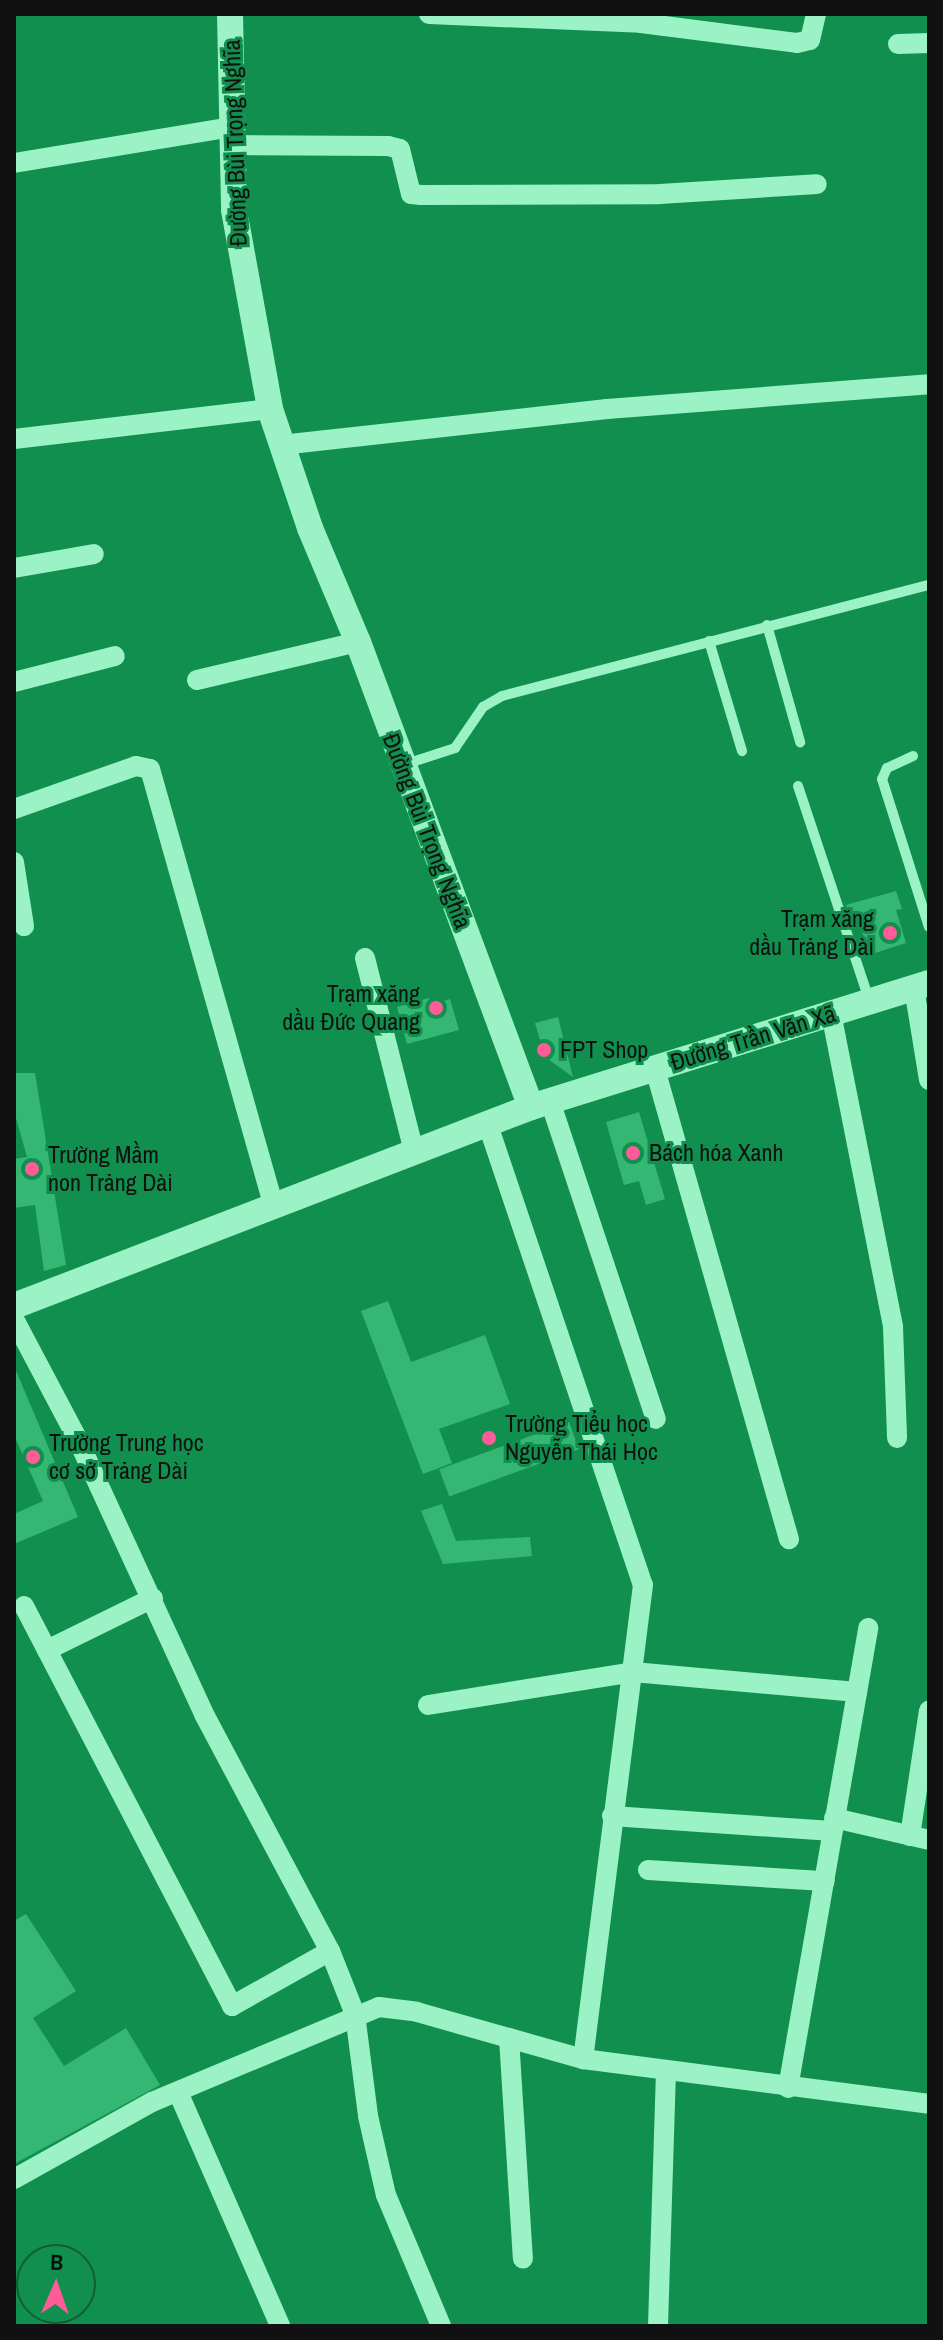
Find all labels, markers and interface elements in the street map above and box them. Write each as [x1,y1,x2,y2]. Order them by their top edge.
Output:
street label: Đường Bùi Trọng Nghĩa [217,39,253,247]
street label: Đường Bùi Trọng Nghĩa [376,729,478,933]
place label: Trạm xăng dầu Trảng Dài [749,905,874,961]
marker: Trạm xăng dầu Trảng Dài [881,924,899,942]
place label: Trạm xăng dầu Đức Quang [282,980,420,1036]
marker: Trạm xăng dầu Đức Quang [427,999,445,1017]
street label: Đường Trần Văn Xã [667,999,839,1077]
place label: FPT Shop [560,1036,649,1064]
marker: FPT Shop [535,1041,553,1059]
place label: Bách hóa Xanh [649,1139,783,1167]
place label: Trường Mầm non Trảng Dài [48,1141,173,1197]
marker: Bách hóa Xanh [624,1144,642,1162]
marker: Trường Mầm non Trảng Dài [23,1160,41,1178]
place label: Trường Tiểu học Nguyễn Thái Học [505,1410,658,1466]
place label: Trường Trung học cơ sở Trảng Dài [49,1429,204,1485]
marker: Trường Tiểu học Nguyễn Thái Học [480,1429,498,1447]
marker: Trường Trung học cơ sở Trảng Dài [24,1448,42,1466]
north arrow [16,2244,96,2324]
text: B [50,2247,64,2277]

